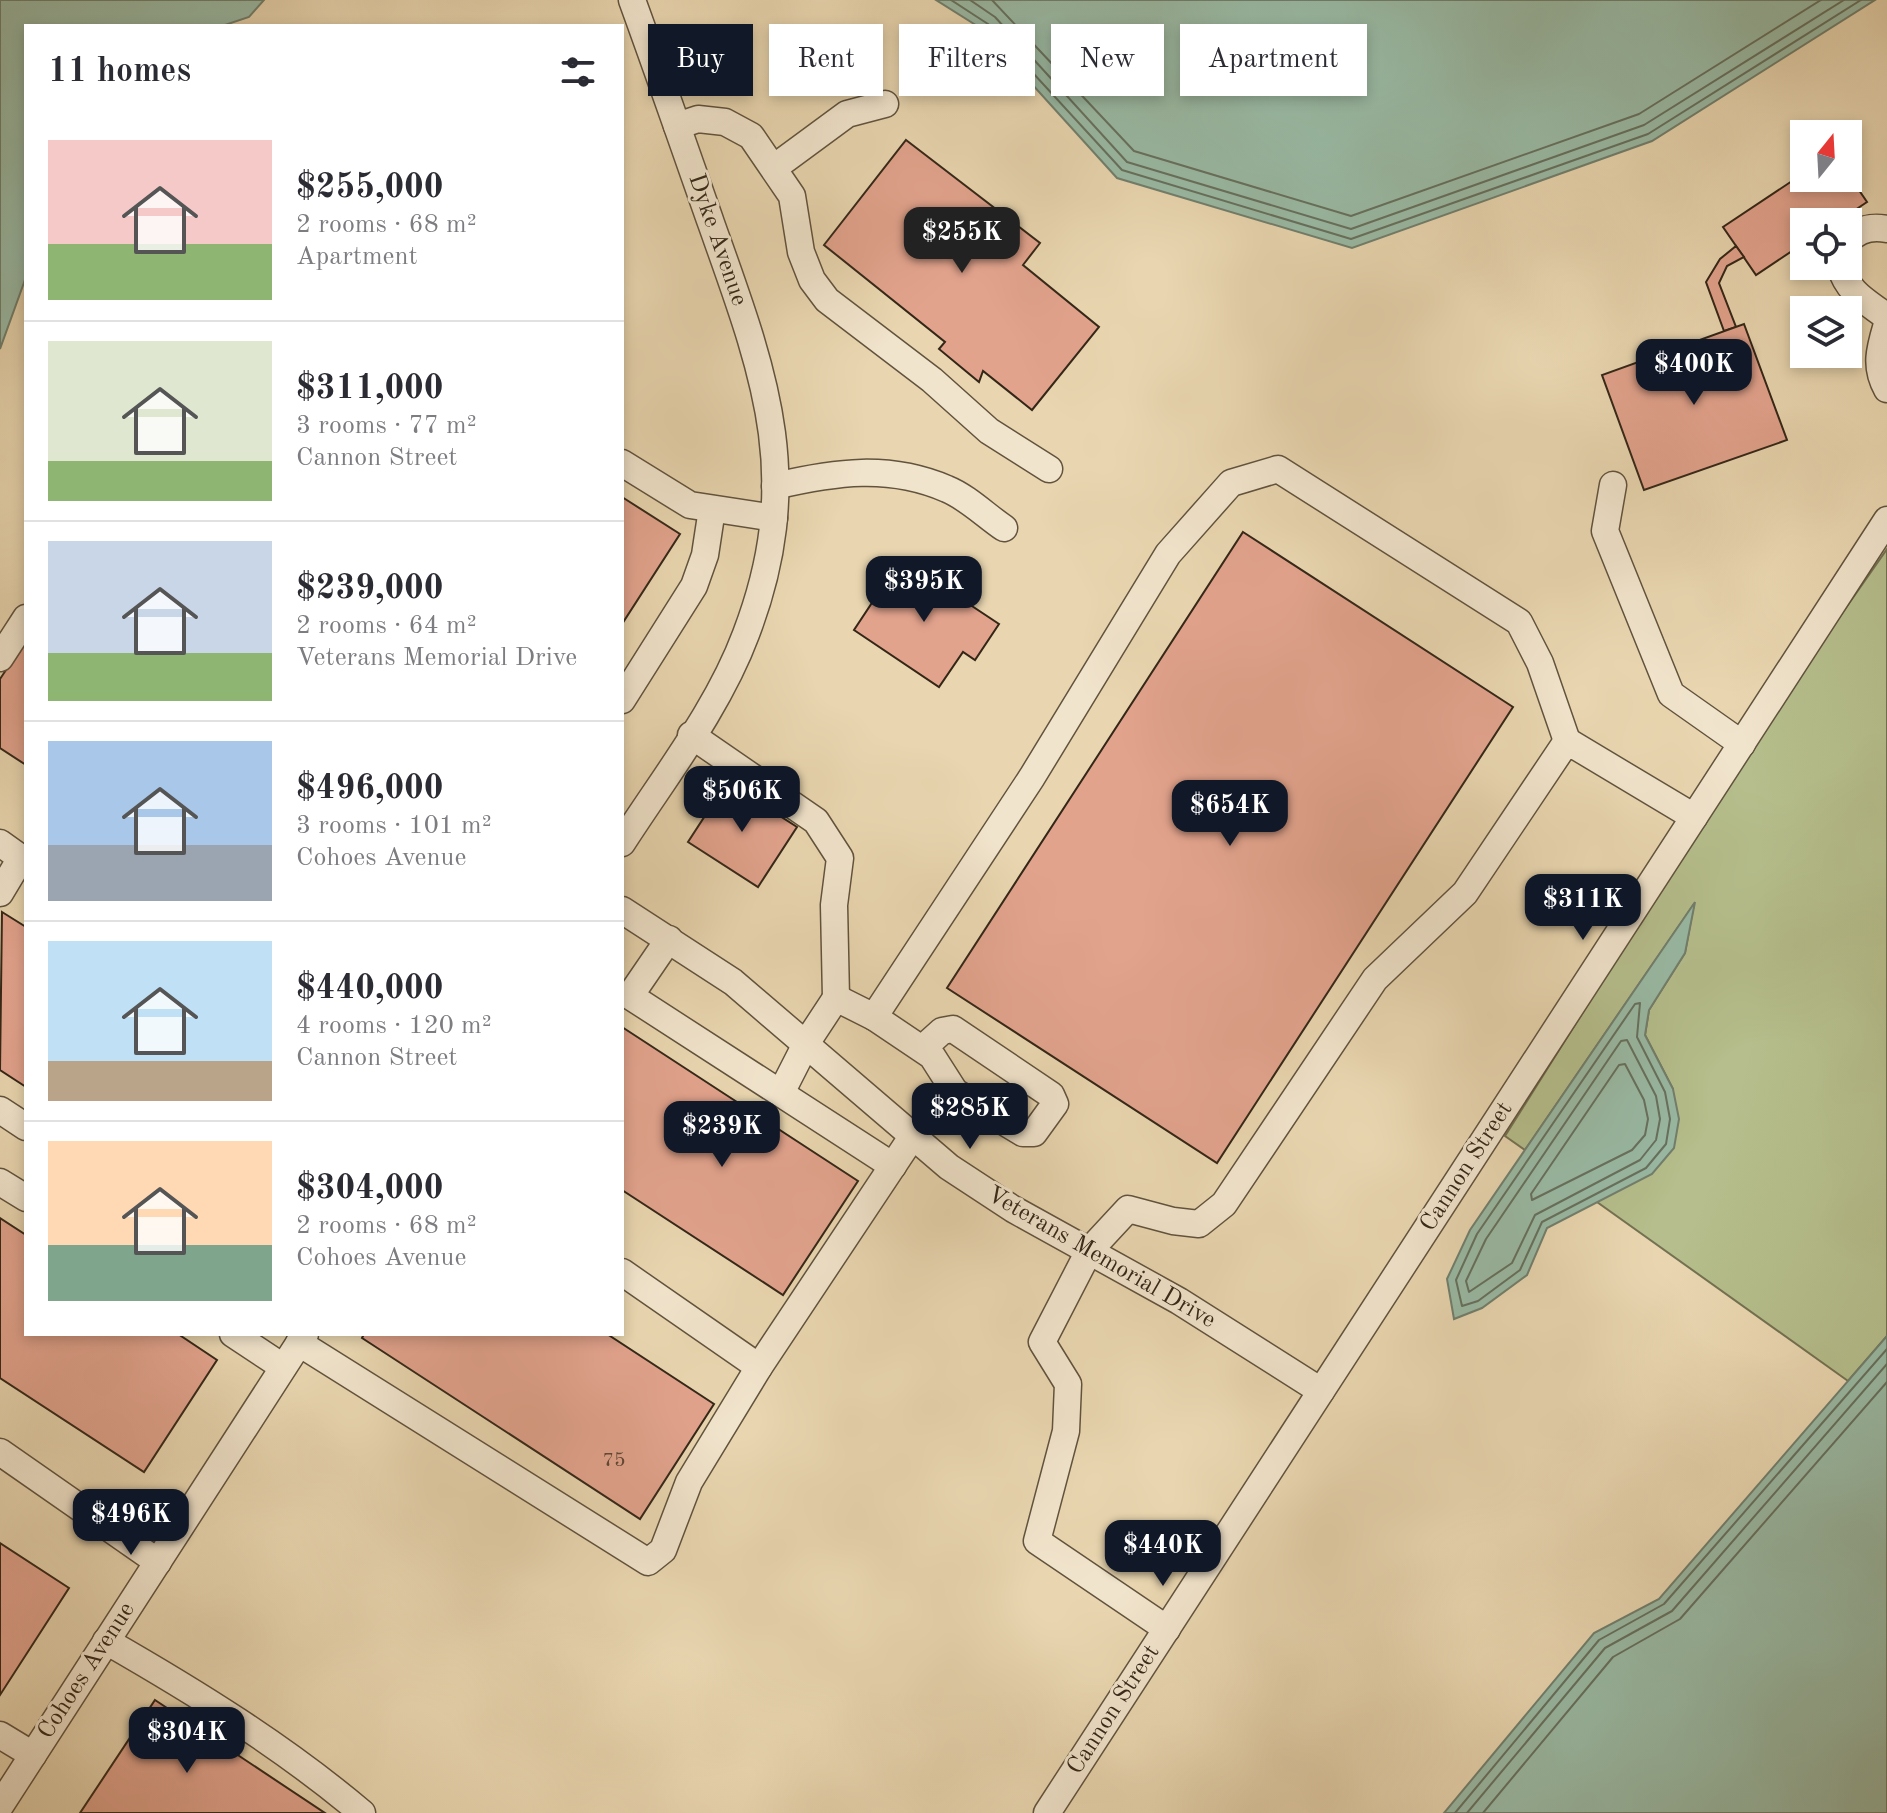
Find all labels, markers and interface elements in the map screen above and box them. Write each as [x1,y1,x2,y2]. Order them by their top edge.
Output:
chip: Buy [648,24,753,96]
chip: Rent [769,24,883,96]
chip: Filters [899,24,1035,96]
chip: New [1051,24,1164,96]
chip: Apartment [1180,24,1367,96]
icon: filters [556,50,600,94]
text: 11 homes [48,55,191,89]
north arrow [1790,120,1862,192]
map controls [1790,120,1862,368]
text: $255,000 [296,171,444,205]
street label: Dyke Avenue [683,171,751,309]
icon: home [112,172,208,268]
pin: $255K [906,207,1018,275]
button: locate [1790,208,1862,280]
text: 2 rooms · 68 m² [296,212,477,238]
text: $255K [922,220,1002,246]
text: Apartment [296,244,418,270]
button: layers [1790,296,1862,368]
pin: $400K [1638,339,1750,407]
text: $400K [1654,352,1734,378]
text: $311,000 [296,372,444,406]
icon: home [112,373,208,469]
text: 3 rooms · 77 m² [296,413,477,439]
text: Cannon Street [296,445,457,471]
pin: $395K [868,556,980,624]
text: $395K [884,569,964,595]
text: $239,000 [296,572,444,606]
icon: home [112,573,208,669]
text: 2 rooms · 64 m² [296,613,477,639]
text: Veterans Memorial Drive [296,645,577,671]
pin: $506K [686,766,798,834]
text: $496,000 [296,772,444,806]
icon: home [112,773,208,869]
text: $506K [702,779,782,805]
pin: $654K [1174,780,1286,848]
text: $654K [1190,793,1270,819]
text: 3 rooms · 101 m² [296,813,492,839]
text: Cohoes Avenue [296,845,466,871]
pin: $311K [1527,874,1639,942]
text: $311K [1543,887,1623,913]
text: $440,000 [296,972,444,1006]
icon: home [112,973,208,1069]
text: 4 rooms · 120 m² [296,1013,492,1039]
text: Cannon Street [296,1045,457,1071]
pin: $285K [914,1083,1026,1151]
text: $285K [930,1096,1010,1122]
street label: Cannon Street [1416,1098,1518,1236]
pin: $239K [666,1101,778,1169]
text: $239K [682,1114,762,1140]
text: $304,000 [296,1172,444,1206]
icon: home [112,1173,208,1269]
street label: Veterans Memorial Drive [983,1183,1219,1333]
text: 2 rooms · 68 m² [296,1213,477,1239]
text: Cohoes Avenue [296,1245,466,1271]
house number: 75 [602,1451,626,1471]
pin: $496K [75,1489,187,1557]
text: $496K [91,1502,171,1528]
pin: $440K [1107,1520,1219,1588]
text: $440K [1123,1533,1203,1559]
street label: Cohoes Avenue [34,1598,140,1744]
street label: Cannon Street [1063,1641,1165,1779]
pin: $304K [131,1707,243,1775]
text: $304K [147,1720,227,1746]

